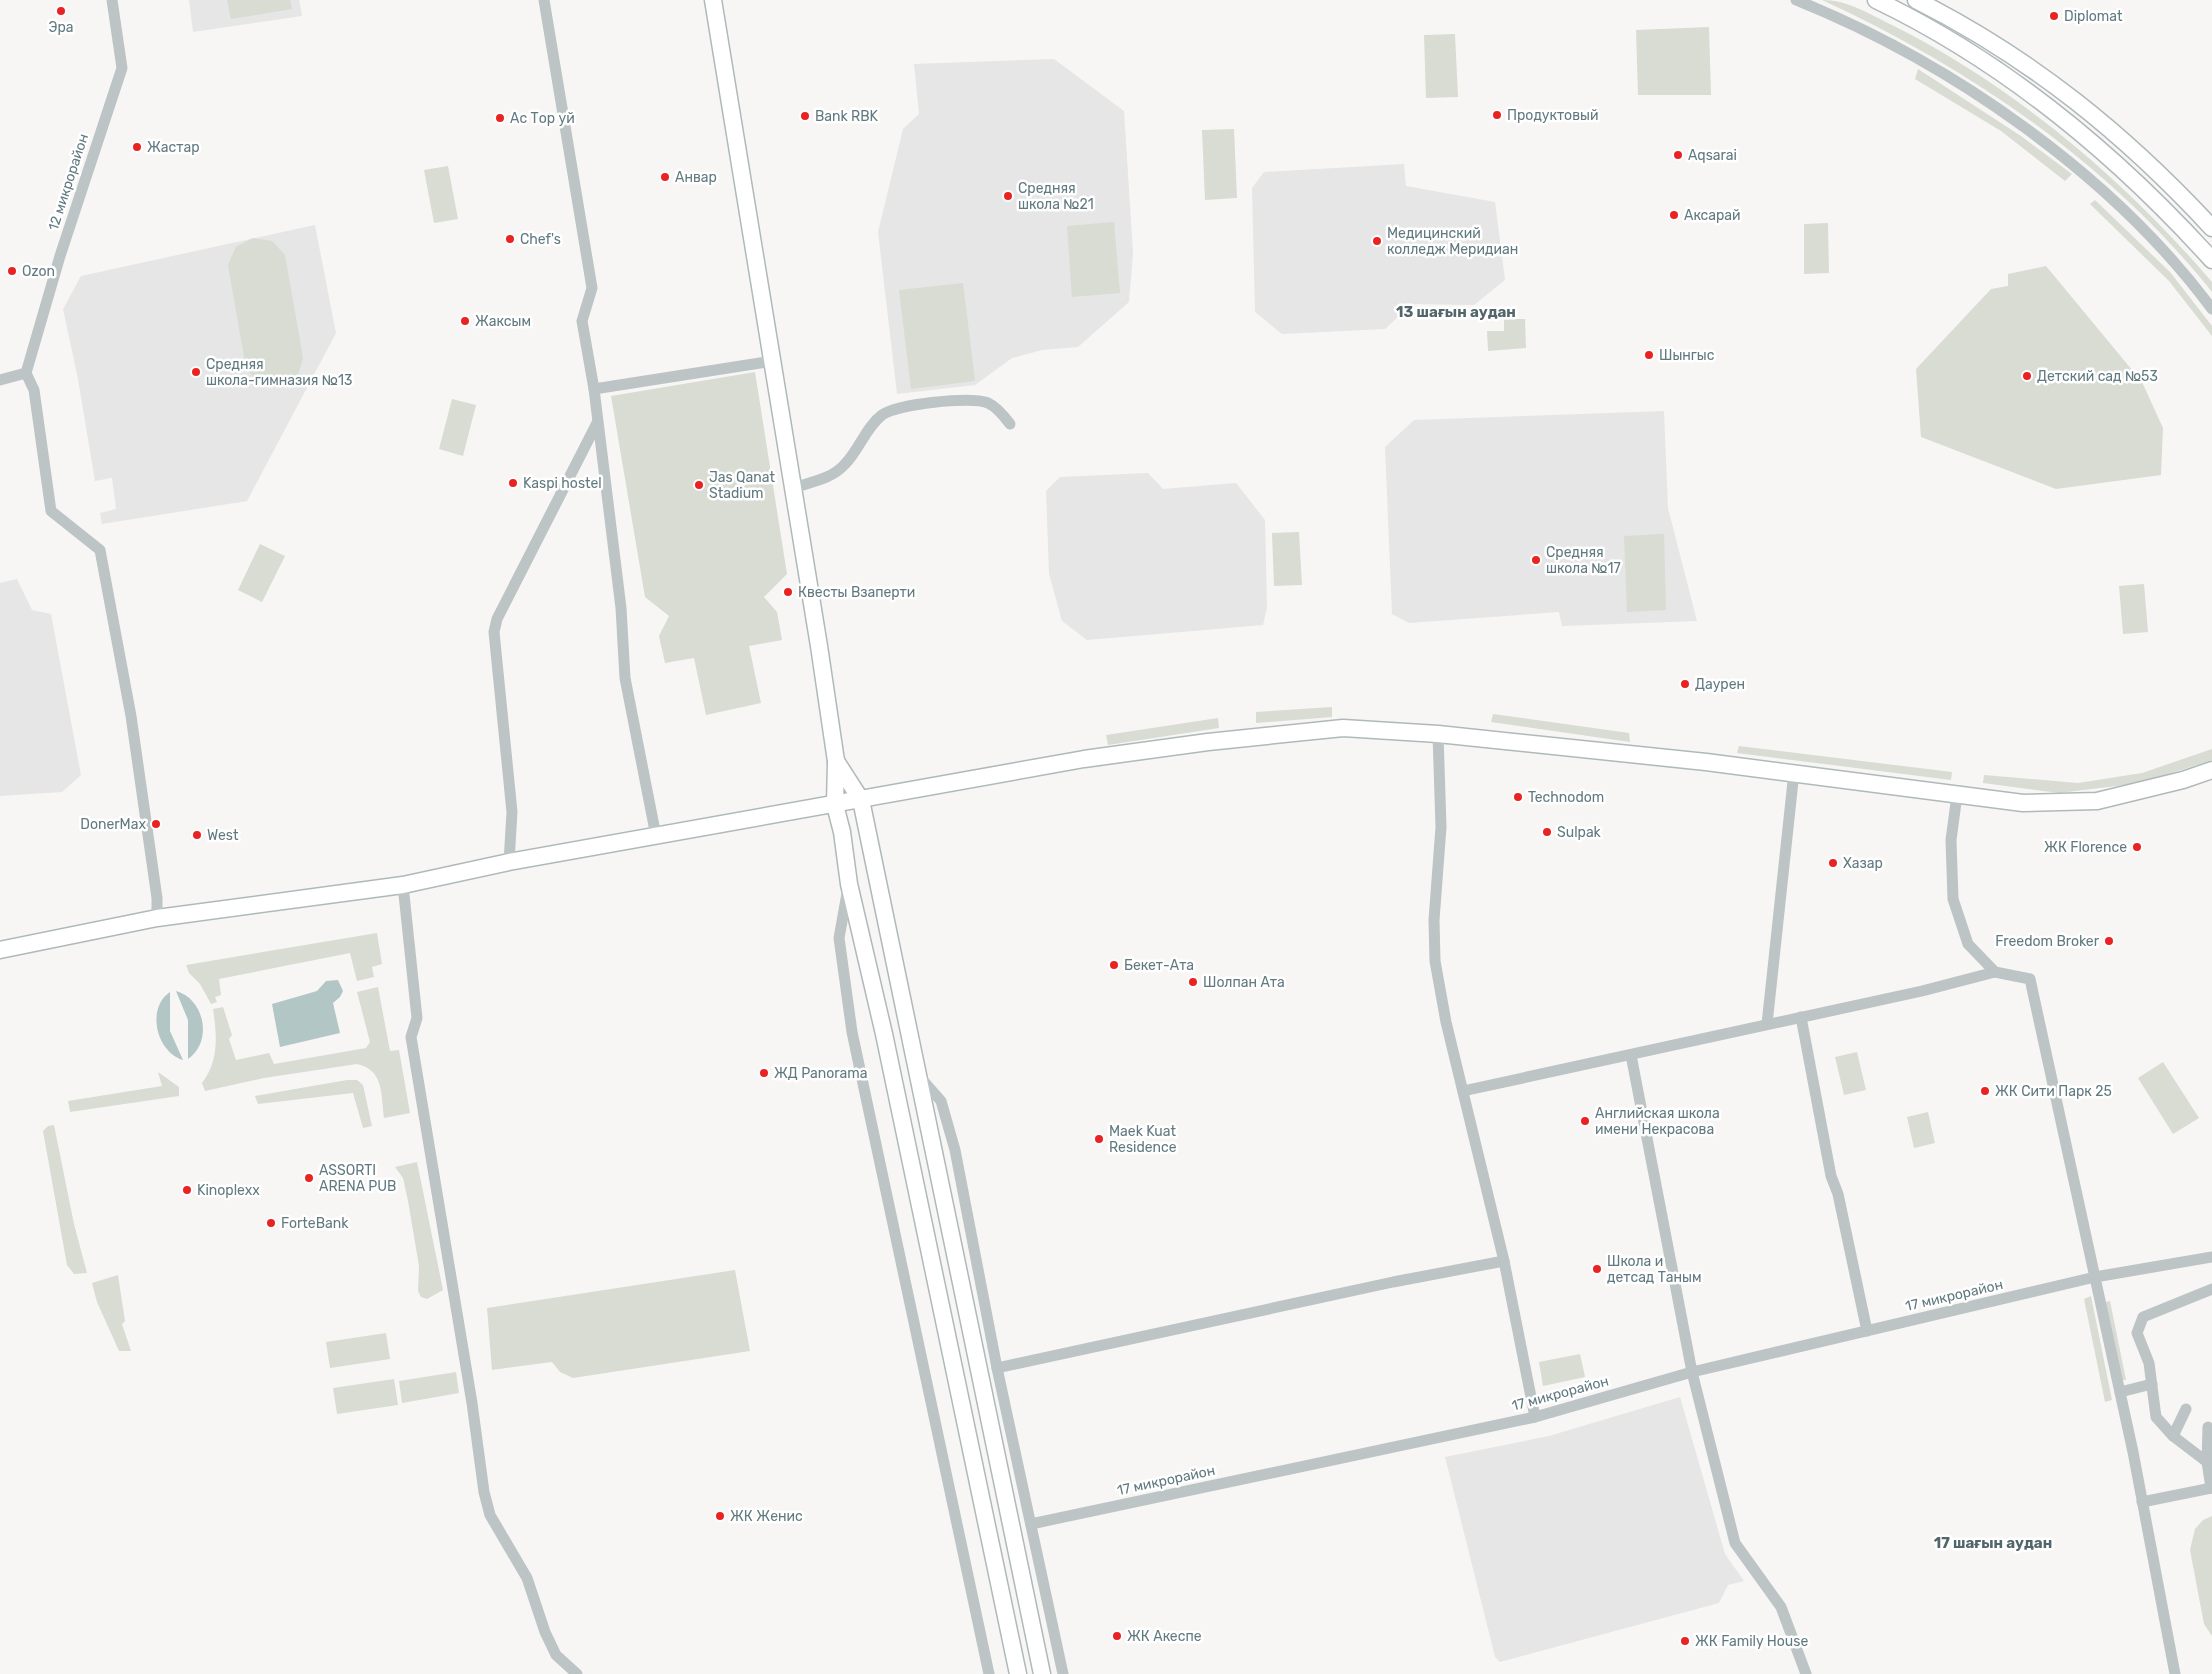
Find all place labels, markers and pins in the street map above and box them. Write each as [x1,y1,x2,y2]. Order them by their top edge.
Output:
marker: Эра [55,5,67,17]
place label: Diplomat [2064,8,2123,25]
marker: Diplomat [2048,10,2060,22]
place label: Эра [48,19,74,36]
place label: Продуктовый [1507,107,1598,124]
place label: Bank RBK [815,108,879,125]
marker: Продуктовый [1491,109,1503,121]
place label: Ас Тор уй [510,110,575,127]
marker: Bank RBK [799,110,811,122]
marker: Ас Тор уй [494,112,506,124]
place label: Жастар [147,139,200,156]
marker: Жастар [131,141,143,153]
place label: Aqsarai [1688,147,1737,164]
marker: Aqsarai [1672,149,1684,161]
place label: Анвар [675,169,717,186]
marker: Анвар [659,171,671,183]
place label: Средняя школа №21 [1018,180,1094,213]
marker: Средняя школа №21 [1002,190,1014,202]
place label: Аксарай [1684,207,1741,224]
marker: Аксарай [1668,209,1680,221]
place label: Медицинский колледж Меридиан [1387,225,1518,258]
place label: Chef's [520,231,561,248]
marker: Chef's [504,233,516,245]
marker: Медицинский колледж Меридиан [1371,235,1383,247]
place label: Ozon [22,263,55,280]
marker: Ozon [6,265,18,277]
place label: Жаксым [475,313,531,330]
marker: Жаксым [459,315,471,327]
place label: Шынгыс [1659,347,1715,364]
marker: Шынгыс [1643,349,1655,361]
place label: Средняя школа-гимназия №13 [206,356,352,389]
marker: Средняя школа-гимназия №13 [190,366,202,378]
place label: Детский сад №53 [2037,368,2158,385]
marker: Детский сад №53 [2021,370,2033,382]
place label: Jas Qanat Stadium [709,469,775,502]
place label: Kaspi hostel [523,475,602,492]
marker: Kaspi hostel [507,477,519,489]
marker: Jas Qanat Stadium [693,479,705,491]
place label: Средняя школа №17 [1546,544,1621,577]
marker: Средняя школа №17 [1530,554,1542,566]
place label: Квесты Взаперти [798,584,915,601]
marker: Квесты Взаперти [782,586,794,598]
place label: Даурен [1695,676,1745,693]
marker: Даурен [1679,678,1691,690]
place label: Technodom [1528,789,1604,806]
marker: Technodom [1512,791,1524,803]
place label: DonerMax [80,816,146,833]
marker: DonerMax [150,818,162,830]
place label: Sulpak [1557,824,1602,841]
marker: Sulpak [1541,826,1553,838]
place label: West [207,827,239,844]
marker: West [191,829,203,841]
place label: ЖК Florence [2044,839,2127,856]
marker: ЖК Florence [2131,841,2143,853]
place label: Хазар [1843,855,1883,872]
marker: Хазар [1827,857,1839,869]
place label: Freedom Broker [1995,933,2100,950]
marker: Freedom Broker [2103,935,2115,947]
place label: Бекет-Ата [1124,957,1194,974]
marker: Бекет-Ата [1108,959,1120,971]
place label: Шолпан Ата [1203,974,1285,991]
marker: Шолпан Ата [1187,976,1199,988]
place label: ЖД Panorama [774,1065,867,1082]
marker: ЖД Panorama [758,1067,770,1079]
place label: ЖК Сити Парк 25 [1995,1083,2112,1100]
marker: ЖК Сити Парк 25 [1979,1085,1991,1097]
place label: Английская школа имени Некрасова [1595,1105,1720,1138]
marker: Английская школа имени Некрасова [1579,1115,1591,1127]
place label: Maek Kuat Residence [1109,1123,1177,1156]
marker: Maek Kuat Residence [1093,1133,1105,1145]
place label: ASSORTI ARENA PUB [319,1162,396,1195]
marker: ASSORTI ARENA PUB [303,1172,315,1184]
place label: Kinoplexx [197,1182,260,1199]
marker: Kinoplexx [181,1184,193,1196]
place label: ForteBank [281,1215,349,1232]
marker: ForteBank [265,1217,277,1229]
place label: Школа и детсад Таным [1607,1253,1702,1286]
marker: Школа и детсад Таным [1591,1263,1603,1275]
place label: ЖК Женис [730,1508,803,1525]
marker: ЖК Женис [714,1510,726,1522]
place label: ЖК Акеспе [1127,1628,1202,1645]
marker: ЖК Акеспе [1111,1630,1123,1642]
place label: ЖК Family House [1695,1633,1808,1650]
marker: ЖК Family House [1679,1635,1691,1647]

